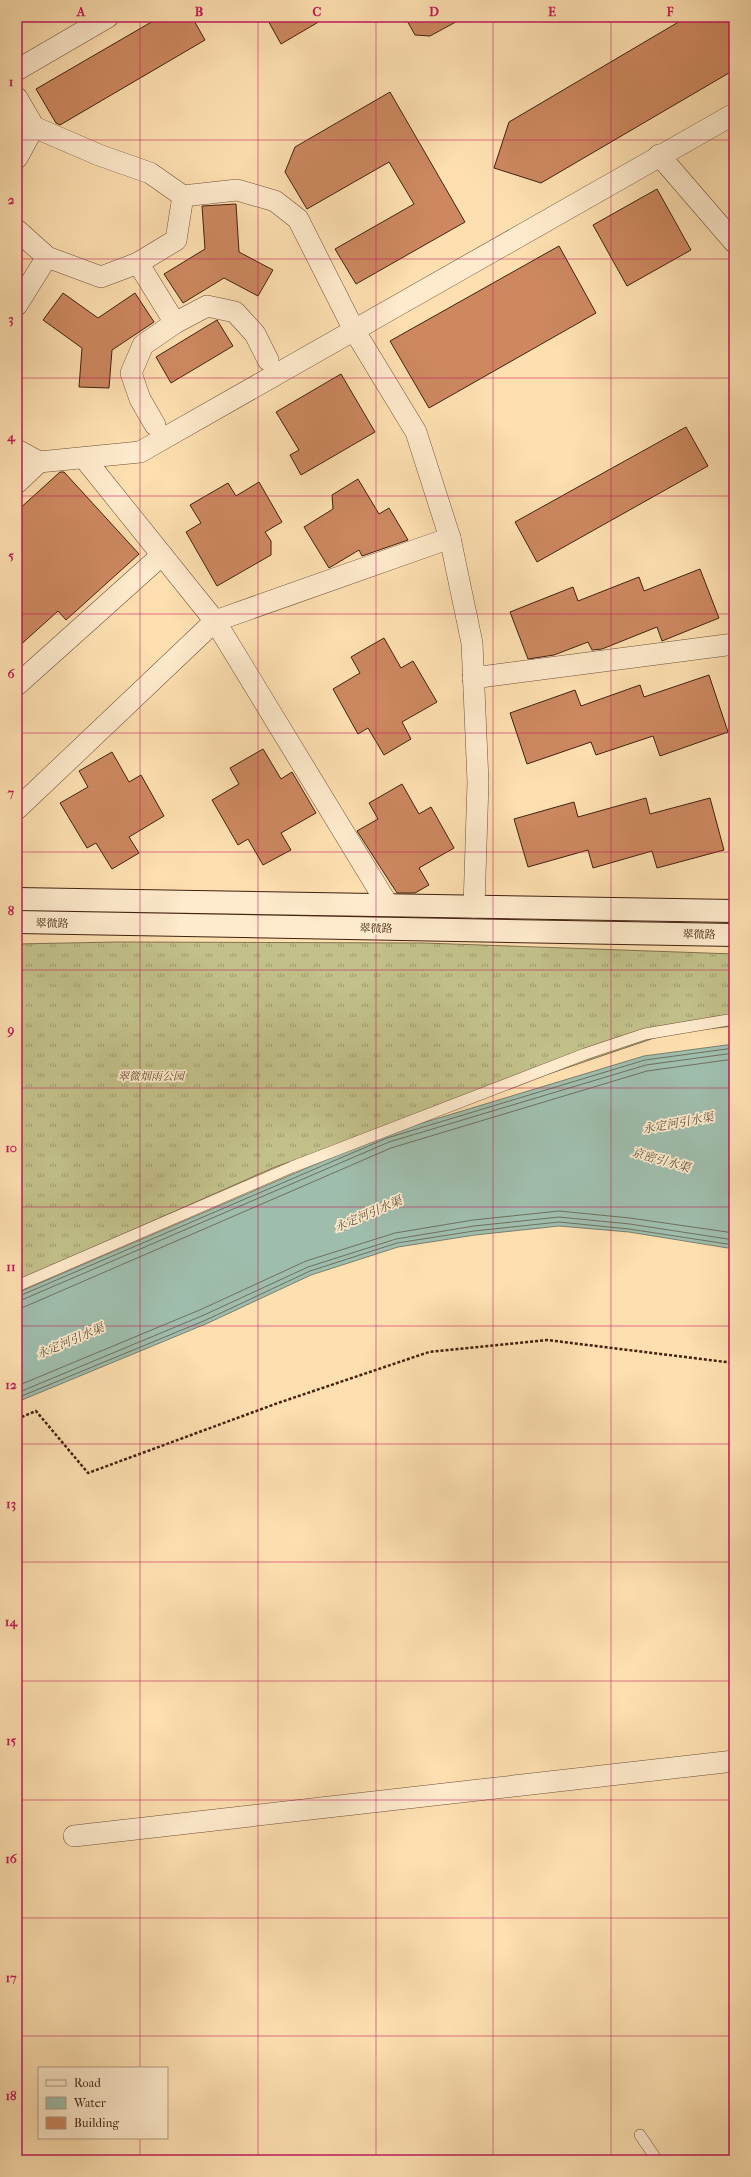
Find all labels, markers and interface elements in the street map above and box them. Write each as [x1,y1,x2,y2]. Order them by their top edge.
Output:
text: A [76,4,86,19]
text: B [195,4,204,19]
text: C [313,4,322,19]
text: D [429,4,439,19]
text: E [548,4,556,19]
text: F [666,4,674,19]
text: 1 [9,74,14,89]
text: 2 [8,192,15,207]
text: 3 [8,311,14,327]
text: 4 [6,429,16,445]
text: 5 [8,548,14,563]
text: 6 [7,666,15,681]
text: 7 [7,785,15,800]
text: 8 [8,903,15,918]
street label: 翠微路 [35,917,69,930]
street label: 翠微路 [359,922,393,935]
street label: 翠微路 [682,928,716,941]
text: 9 [7,1022,15,1038]
park label: 翠微烟雨公园 [118,1070,186,1083]
water label: 永定河引水渠 [641,1110,717,1136]
text: 10 [5,1140,17,1155]
water label: 京密引水渠 [630,1145,694,1176]
water label: 永定河引水渠 [332,1193,406,1235]
text: 11 [6,1259,16,1274]
water label: 永定河引水渠 [34,1320,108,1362]
text: 12 [5,1377,17,1392]
text: 13 [6,1496,16,1512]
text: 14 [5,1614,18,1630]
text: 15 [6,1733,16,1748]
text: 16 [5,1851,18,1866]
text: 17 [6,1970,17,1985]
legend [38,2067,168,2139]
text: Road [74,2076,101,2090]
text: 18 [5,2088,17,2103]
text: Water [73,2096,107,2110]
text: Building [74,2116,119,2130]

